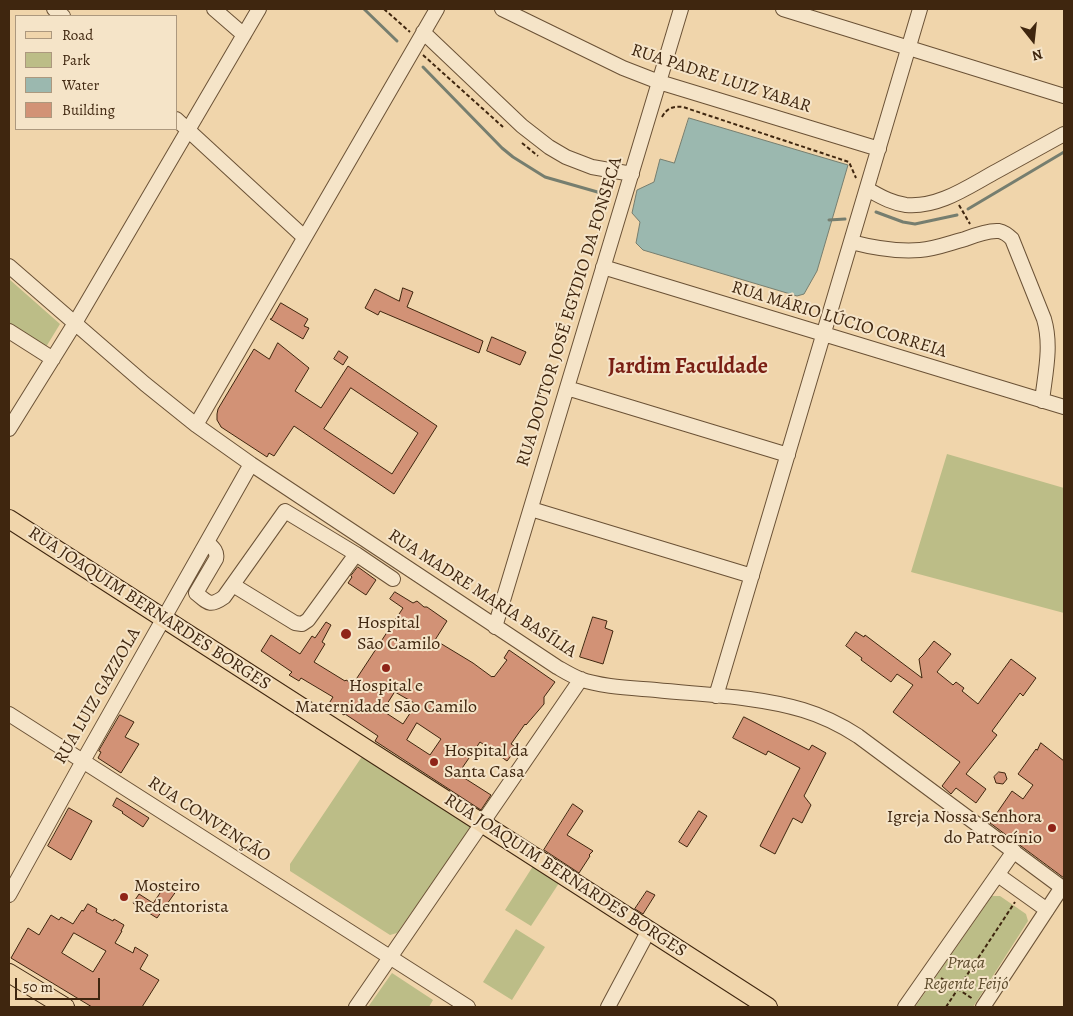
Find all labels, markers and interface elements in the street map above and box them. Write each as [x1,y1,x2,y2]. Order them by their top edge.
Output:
legend [15,15,178,130]
north arrow [1008,15,1058,65]
text: Road [62,25,93,45]
street label: RUA PADRE LUIZ YABAR [628,40,814,118]
text: N [1030,44,1045,65]
text: Park [62,50,90,70]
text: Water [62,75,99,95]
text: Building [62,100,115,120]
street label: RUA DOUTOR JOSÉ EGYDIO DA FONSECA [513,155,627,469]
street label: RUA MÁRIO LÚCIO CORREIA [729,277,949,363]
district label: Jardim Faculdade [608,355,768,381]
street label: RUA JOAQUIM BERNARDES BORGES [24,522,274,696]
street label: RUA MADRE MARIA BASÍLIA [384,525,580,663]
place label: Hospital São Camilo [357,613,440,656]
street label: RUA LUIZ GAZZOLA [50,624,146,768]
marker: Hospital São Camilo [339,627,353,641]
marker: Hospital e Maternidade São Camilo [380,662,392,674]
place label: Hospital e Maternidade São Camilo [295,676,477,719]
place label: Hospital da Santa Casa [444,741,528,784]
marker: Hospital da Santa Casa [428,756,440,768]
street label: RUA CONVENÇÃO [144,772,274,868]
street label: RUA JOAQUIM BERNARDES BORGES [440,789,690,963]
place label: Igreja Nossa Senhora do Patrocínio [887,807,1042,850]
marker: Igreja Nossa Senhora do Patrocínio [1046,822,1058,834]
place label: Mosteiro Redentorista [134,876,229,919]
marker: Mosteiro Redentorista [118,891,130,903]
park label: Praça Regente Feijó [923,953,1009,996]
scale bar [18,968,102,1000]
text: 50 m [23,977,53,997]

